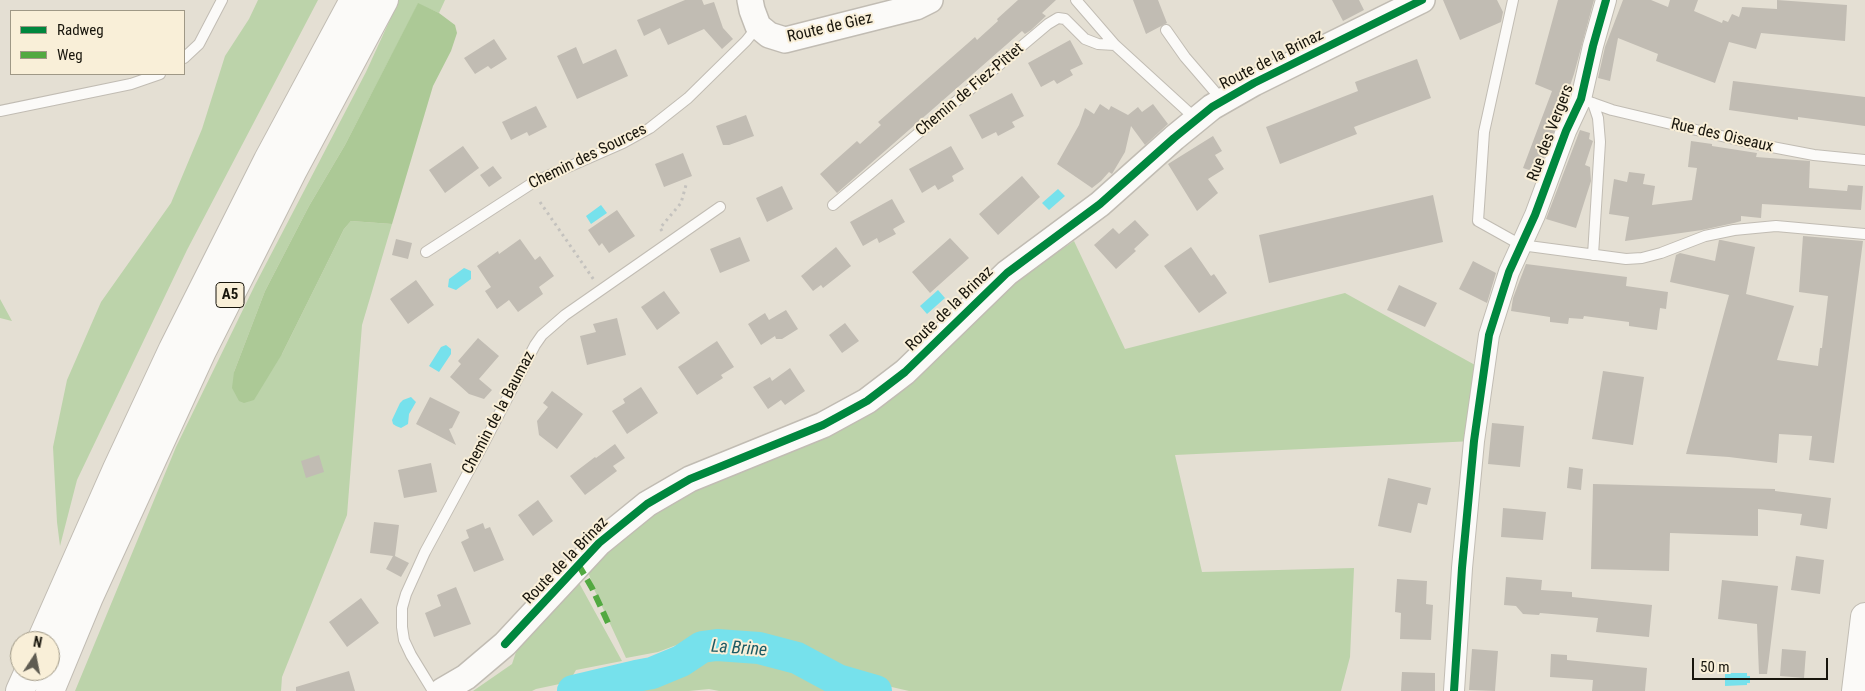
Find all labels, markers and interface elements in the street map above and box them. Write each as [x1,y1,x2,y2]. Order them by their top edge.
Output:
street label: Route de Giez [785,9,875,47]
legend [10,10,185,75]
text: Radweg [57,21,104,39]
street label: Route de la Brinaz [1217,26,1327,94]
street label: Chemin de Fiez-Pittet [912,39,1028,141]
text: Weg [57,46,83,64]
street label: Rue des Vergers [1524,82,1578,184]
street label: Rue des Oiseaux [1669,115,1775,157]
street label: Chemin des Sources [526,120,650,194]
street label: Route de la Brinaz [902,262,998,356]
road number: A5 [216,282,244,308]
street label: Chemin de la Baumaz [459,348,539,478]
street label: Route de la Brinaz [519,513,613,609]
north arrow [10,631,60,681]
text: N [32,634,43,651]
water label: La Brine [710,636,768,662]
scale bar [1695,648,1831,680]
text: 50 m [1700,658,1730,676]

